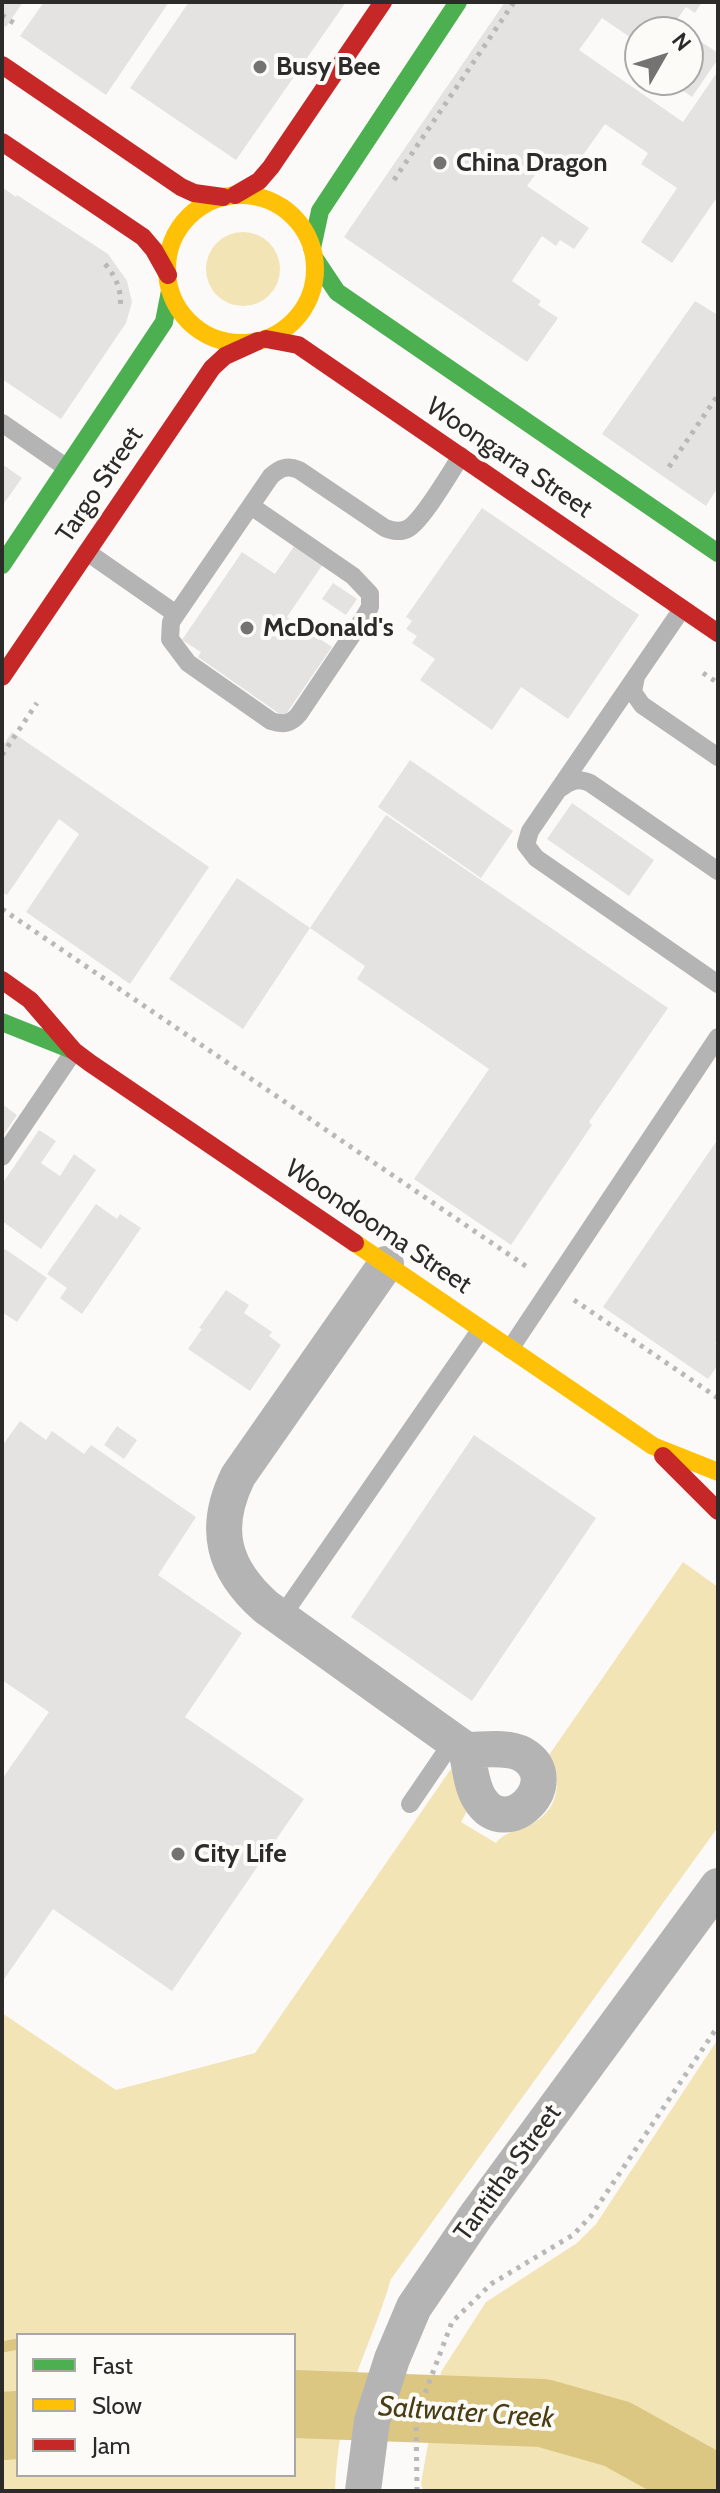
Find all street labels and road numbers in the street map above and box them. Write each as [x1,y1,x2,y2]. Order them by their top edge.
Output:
street label: Woongarra Street [420,391,598,525]
street label: Targo Street [50,421,150,549]
street label: Woondooma Street [279,1153,477,1301]
street label: Tantitha Street [448,2099,568,2247]

